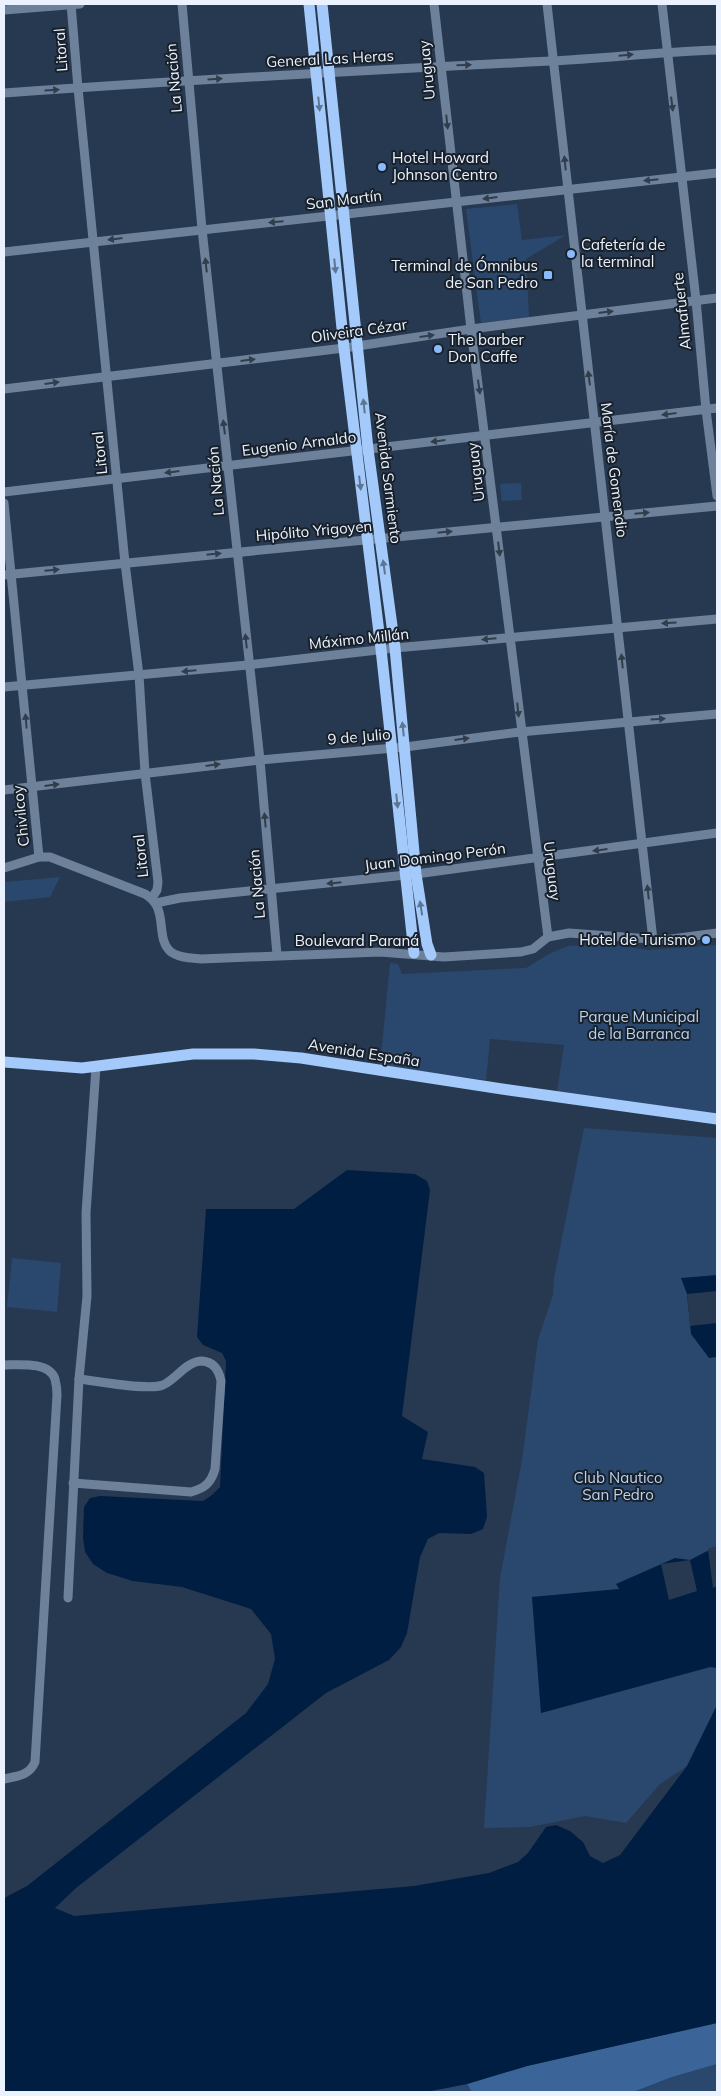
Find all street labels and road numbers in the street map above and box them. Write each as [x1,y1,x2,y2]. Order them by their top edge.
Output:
street label: Litoral [50,28,71,72]
street label: Uruguay [414,39,439,101]
street label: La Nación [161,43,186,114]
street label: General Las Heras [266,46,394,71]
street label: San Martín [305,185,383,214]
street label: Almafuerte [668,271,695,351]
street label: Oliveira Cézar [310,314,409,347]
street label: María de Gomendio [597,401,632,538]
street label: Avenida Sarmiento [371,411,406,545]
street label: Eugenio Arnaldo [241,427,357,460]
street label: Litoral [88,430,111,476]
street label: Uruguay [462,441,489,503]
street label: La Nación [203,446,228,517]
street label: Hipólito Yrigoyen [255,516,373,545]
street label: Máximo Millán [308,624,410,653]
street label: 9 de Julio [327,724,391,749]
street label: Chivilcoy [8,784,33,848]
street label: Litoral [129,833,152,879]
street label: Juan Domingo Perón [363,838,507,875]
street label: Uruguay [539,840,566,902]
street label: La Nación [244,849,269,920]
street label: Boulevard Paraná [295,931,419,950]
street label: Avenida España [307,1034,421,1071]

